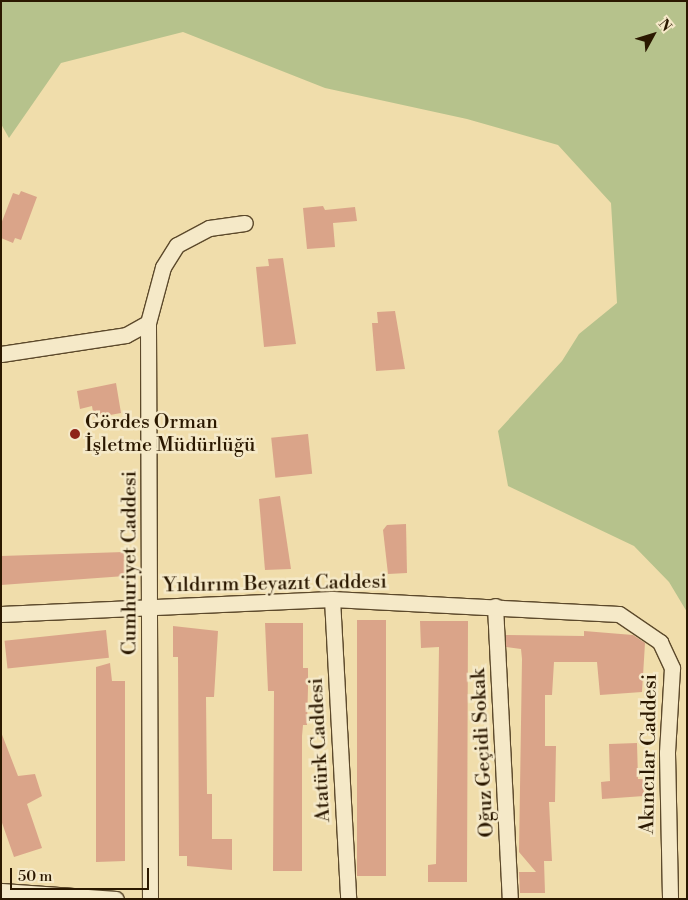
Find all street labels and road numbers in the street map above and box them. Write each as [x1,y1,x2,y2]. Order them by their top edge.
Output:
street label: Cumhuriyet Caddesi [118,471,142,655]
street label: Yıldırım Beyazıt Caddesi [163,570,387,598]
street label: Oğuz Geçidi Sokak [467,668,499,838]
street label: Akıncılar Caddesi [636,674,662,834]
street label: Atatürk Caddesi [304,677,336,823]

